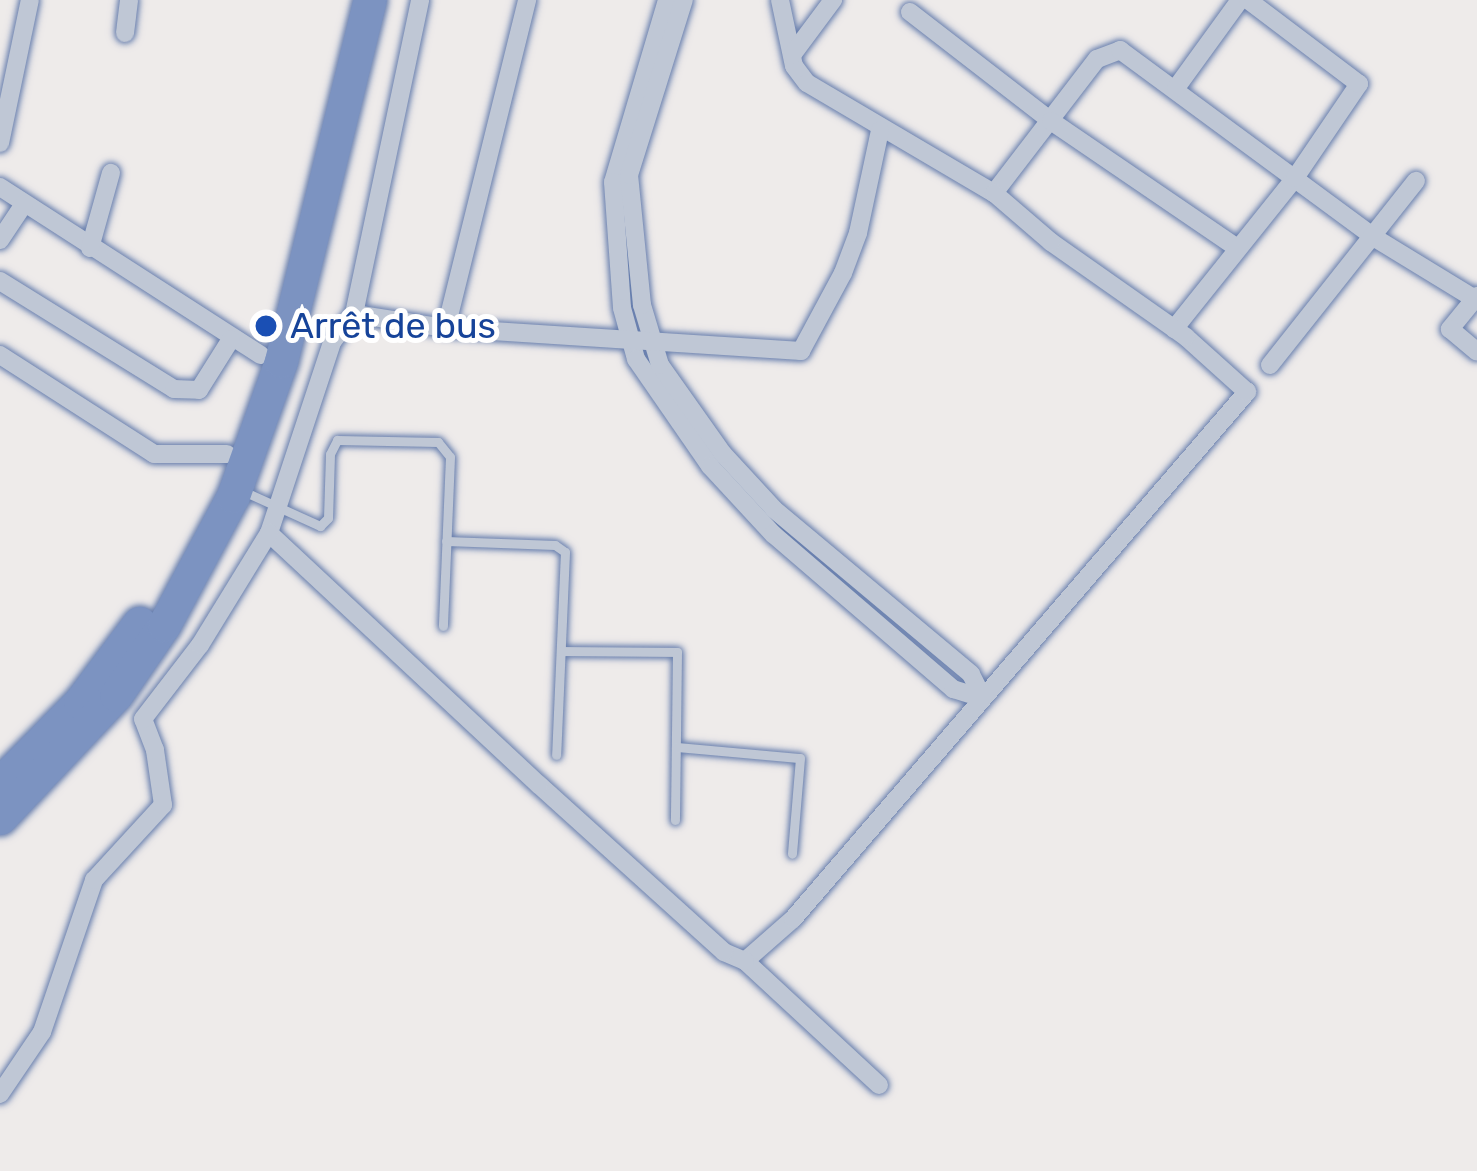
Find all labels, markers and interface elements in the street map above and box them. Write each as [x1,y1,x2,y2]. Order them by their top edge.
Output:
place label: Arrêt de bus [290,304,496,348]
marker: Arrêt de bus [253,313,279,339]

